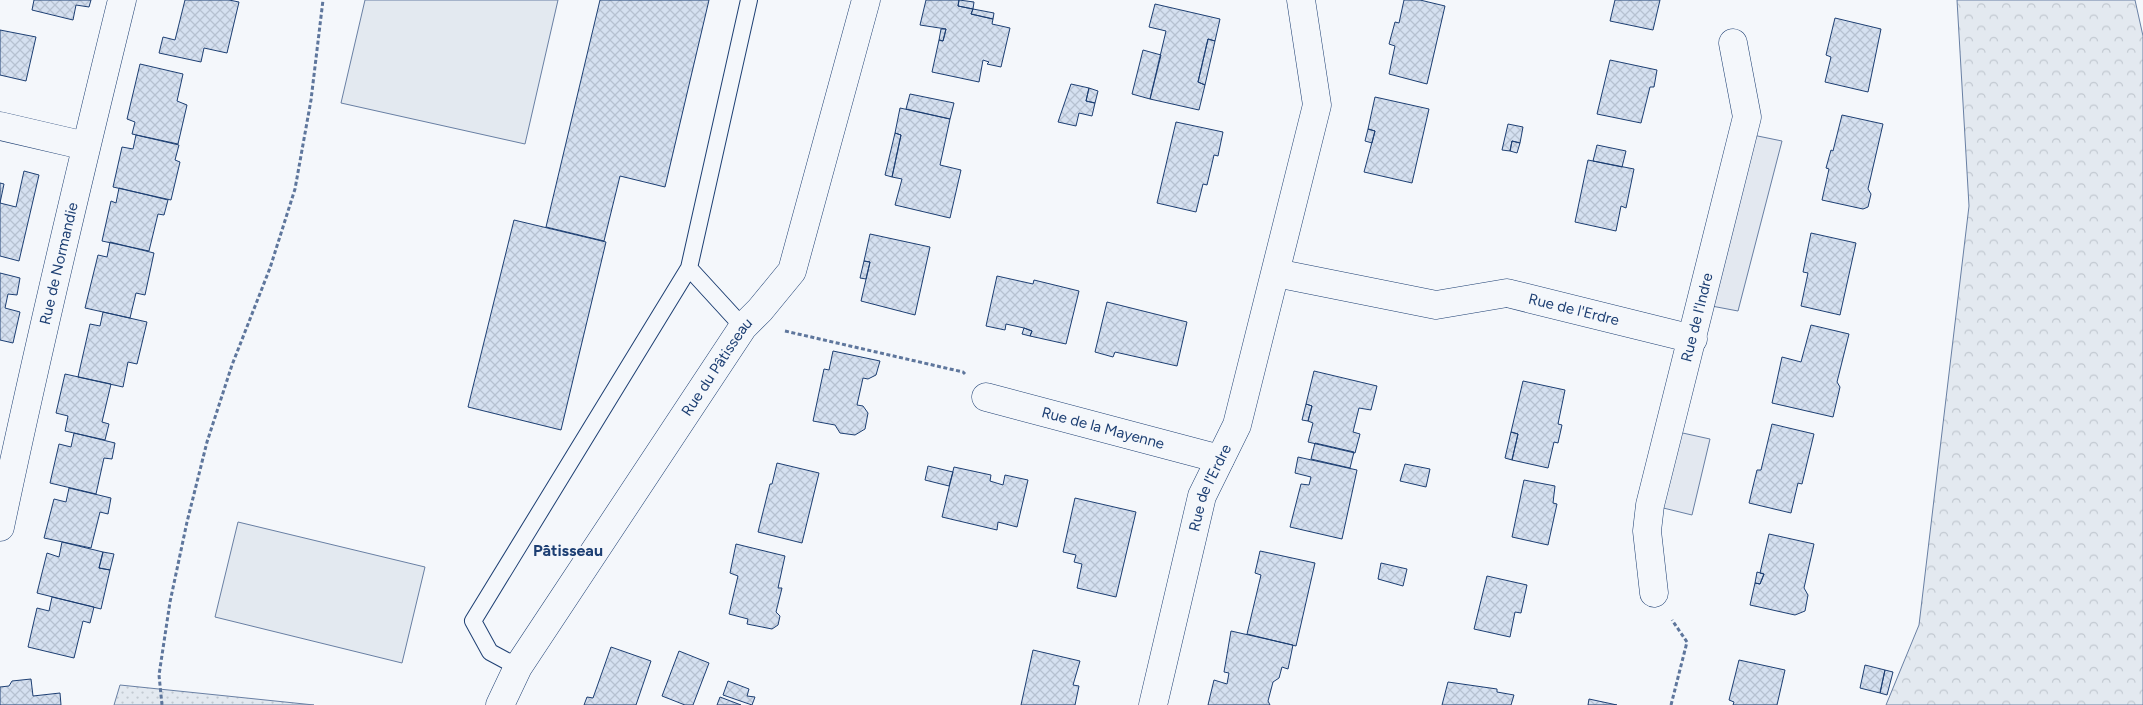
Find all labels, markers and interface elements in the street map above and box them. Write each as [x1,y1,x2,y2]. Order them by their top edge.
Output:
street label: Rue de Normandie [36,200,82,326]
street label: Rue de l'Indre [1677,271,1717,364]
street label: Rue de l'Erdre [1527,290,1621,329]
street label: Rue du Pâtisseau [678,314,756,419]
street label: Rue de la Mayenne [1040,403,1166,453]
street label: Rue de l'Erdre [1185,441,1235,533]
district label: Pâtisseau [533,541,603,560]

